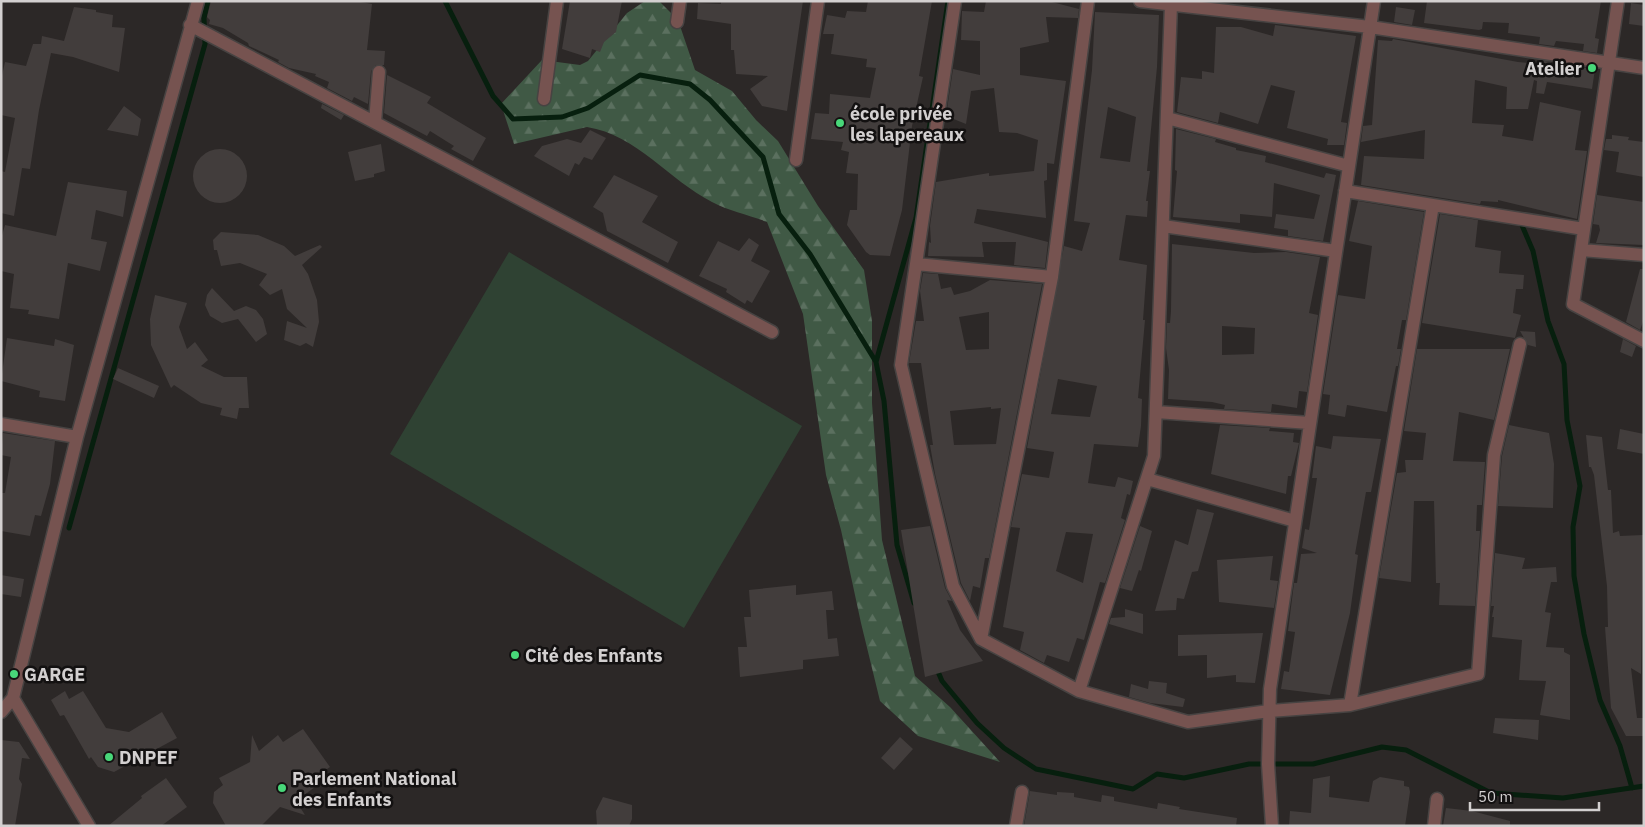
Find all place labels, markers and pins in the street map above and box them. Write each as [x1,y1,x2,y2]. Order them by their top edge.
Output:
place label: Atelier [1525,57,1582,80]
marker: Atelier [1586,62,1598,74]
place label: école privée les lapereaux [850,102,964,146]
marker: école privée les lapereaux [834,117,846,129]
place label: Cité des Enfants [525,644,663,667]
marker: Cité des Enfants [509,649,521,661]
place label: GARGE [24,663,85,686]
marker: GARGE [8,668,20,680]
place label: DNPEF [119,746,178,769]
marker: DNPEF [103,751,115,763]
place label: Parlement National des Enfants [292,767,457,811]
marker: Parlement National des Enfants [276,782,288,794]

